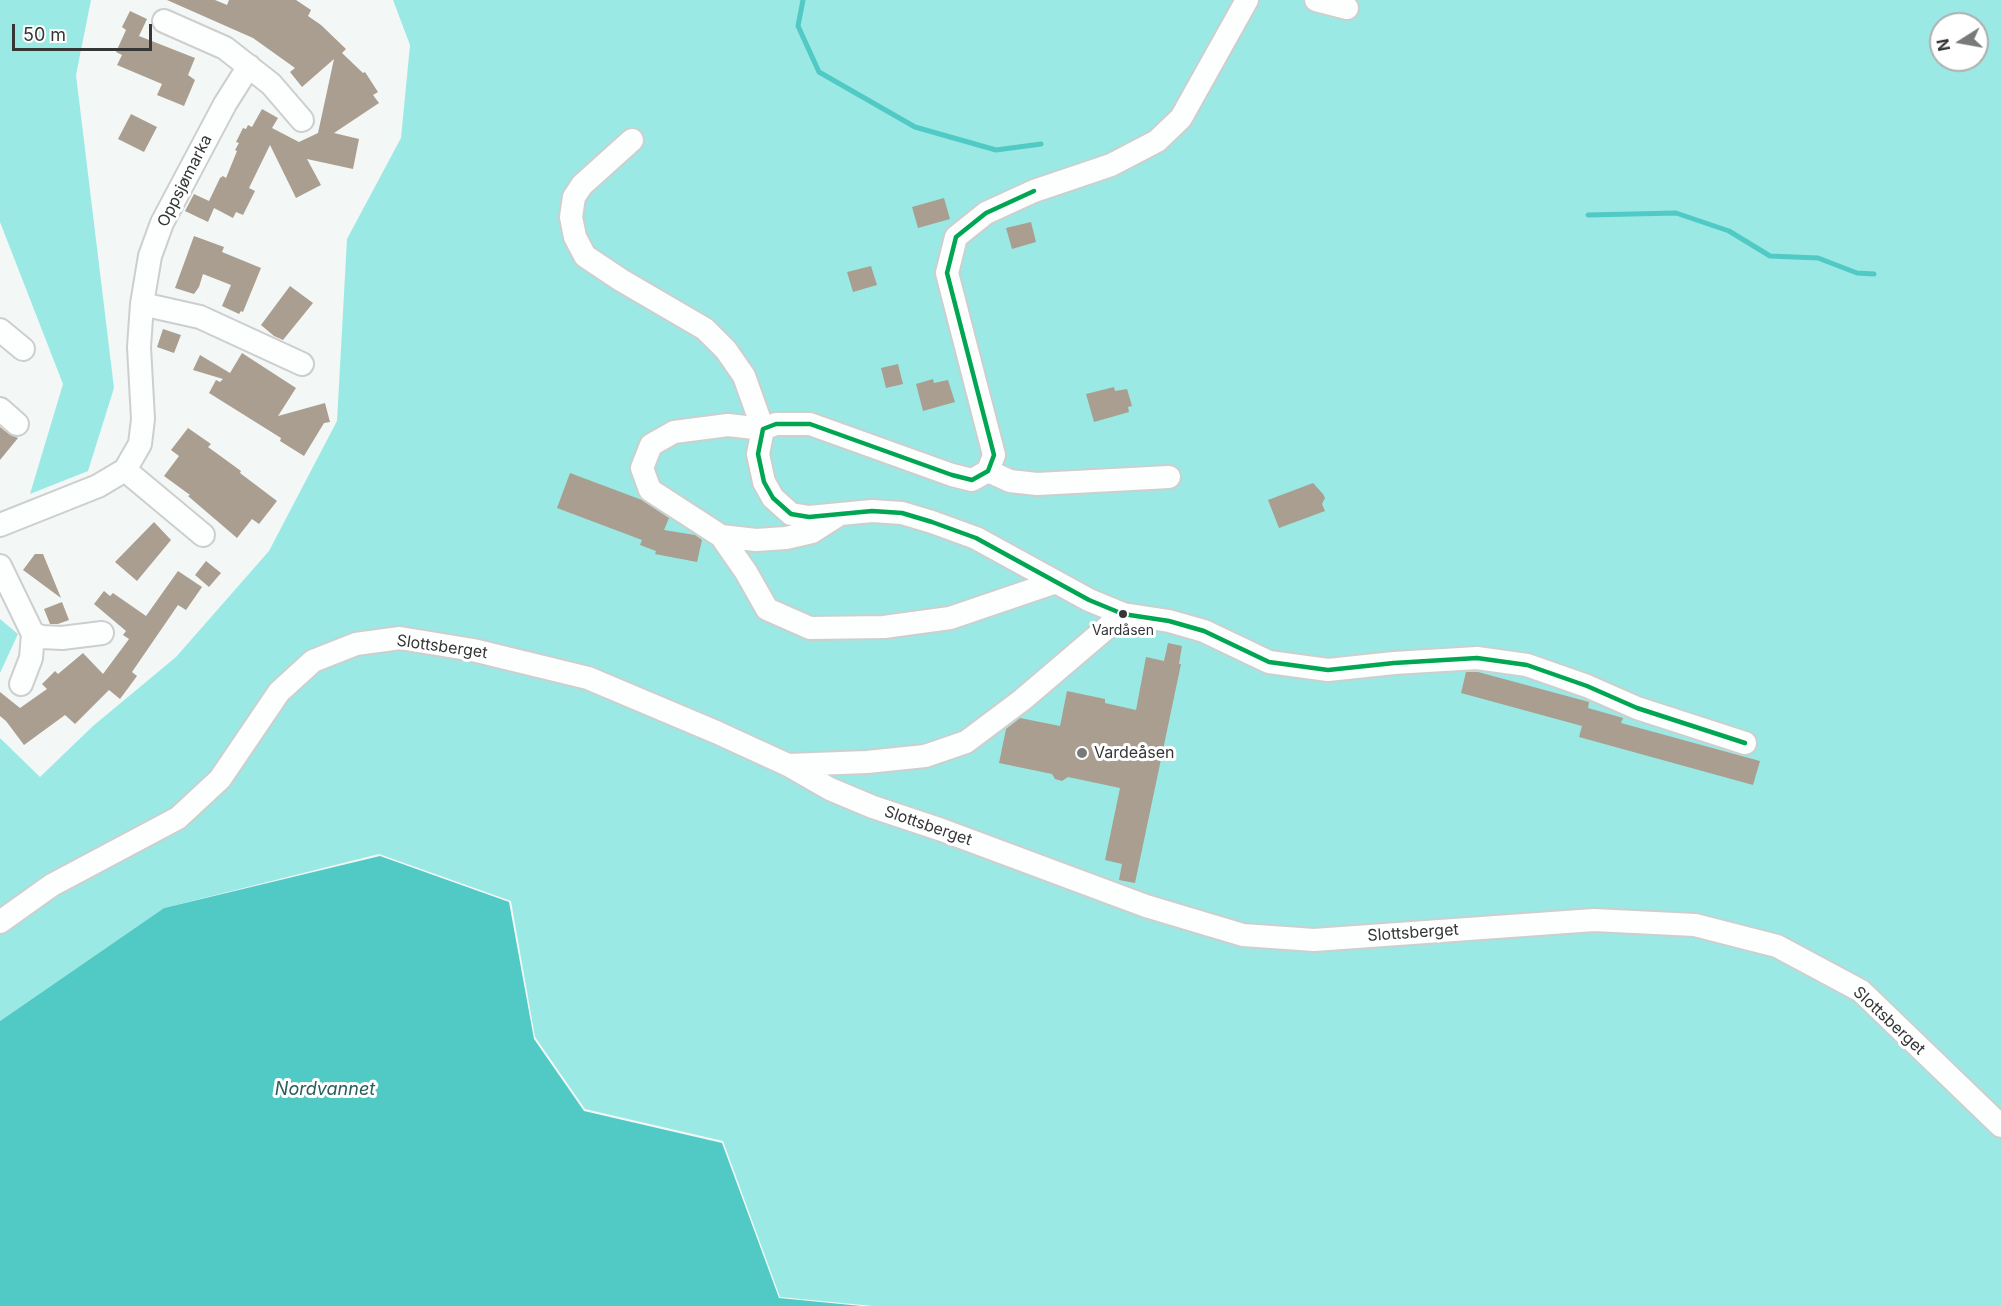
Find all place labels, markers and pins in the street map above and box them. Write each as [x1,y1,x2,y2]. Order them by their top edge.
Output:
marker: Vardåsen [1117,608,1129,620]
place label: Vardåsen [1092,623,1154,639]
place label: Vardeåsen [1094,743,1174,763]
marker: Vardeåsen [1075,746,1089,760]

